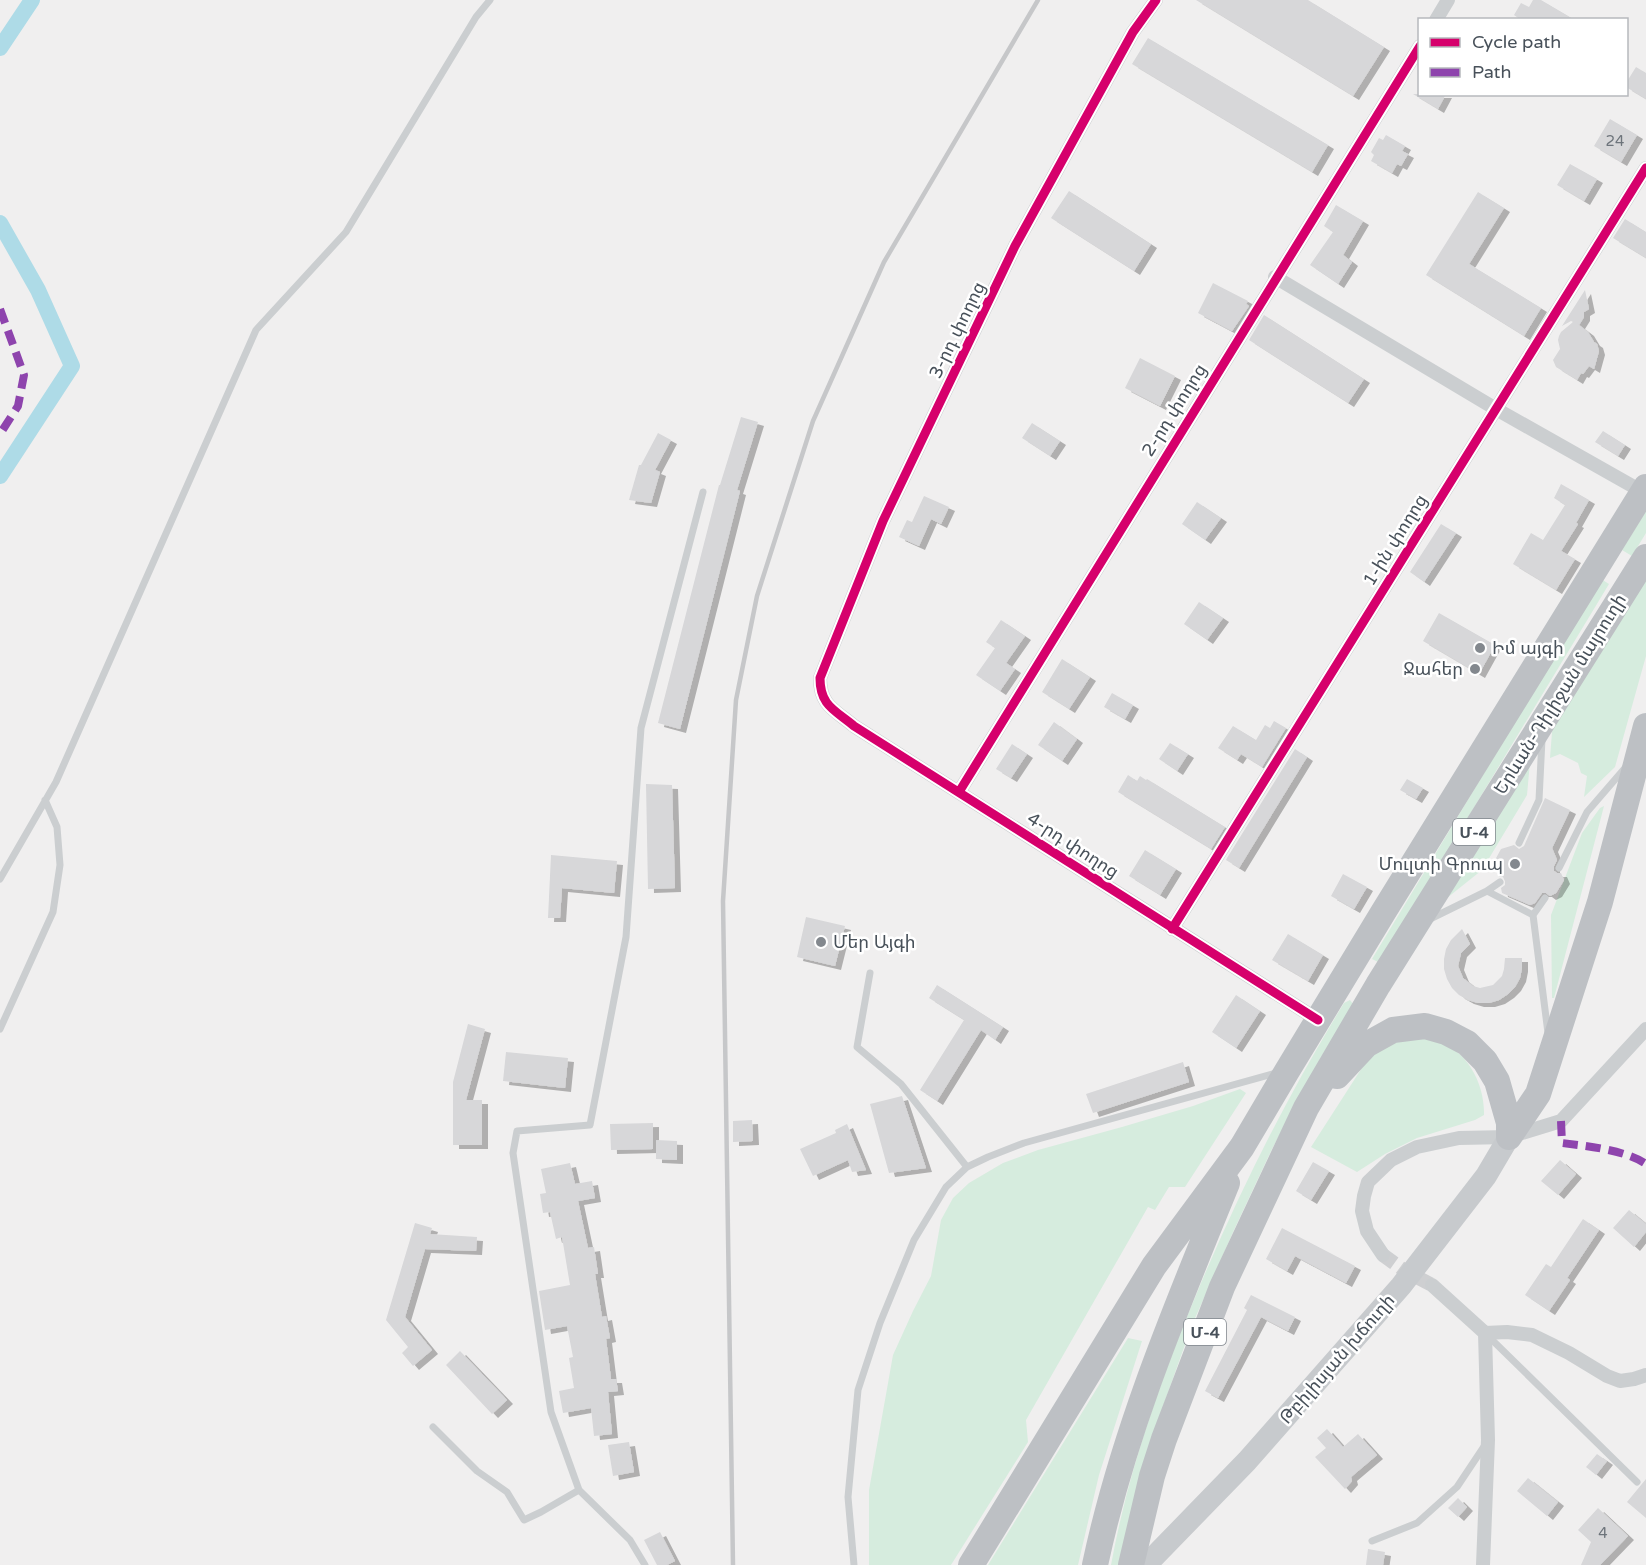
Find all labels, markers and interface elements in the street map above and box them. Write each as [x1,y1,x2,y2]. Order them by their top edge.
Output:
legend [1418,18,1628,96]
text: Cycle path [1472,31,1561,53]
text: Path [1472,61,1511,83]
house number: 24 [1606,132,1624,150]
street label: 3-րդ փողոց [924,278,990,382]
street label: 2-րդ փողոց [1137,360,1211,460]
street label: 1-ին փողոց [1358,490,1432,590]
street label: Երևան-Դիլիջան մայրուղի [1489,590,1631,798]
place label: Իմ այգի [1492,637,1564,659]
marker: Իմ այգի [1473,641,1487,655]
place label: Ջահեր [1403,658,1463,680]
marker: Ջահեր [1468,662,1482,676]
street label: 4-րդ փողոց [1023,807,1123,883]
road number: Մ-4 [1453,819,1495,845]
place label: Մուլտի Գրուպ [1379,853,1503,875]
marker: Մուլտի Գրուպ [1508,857,1522,871]
place label: Մեր Այգի [833,931,916,953]
marker: Մեր Այգի [814,935,828,949]
street label: Թբիլիսյան խճուղի [1275,1290,1399,1428]
road number: Մ-4 [1184,1319,1226,1345]
house number: 4 [1598,1524,1608,1542]

